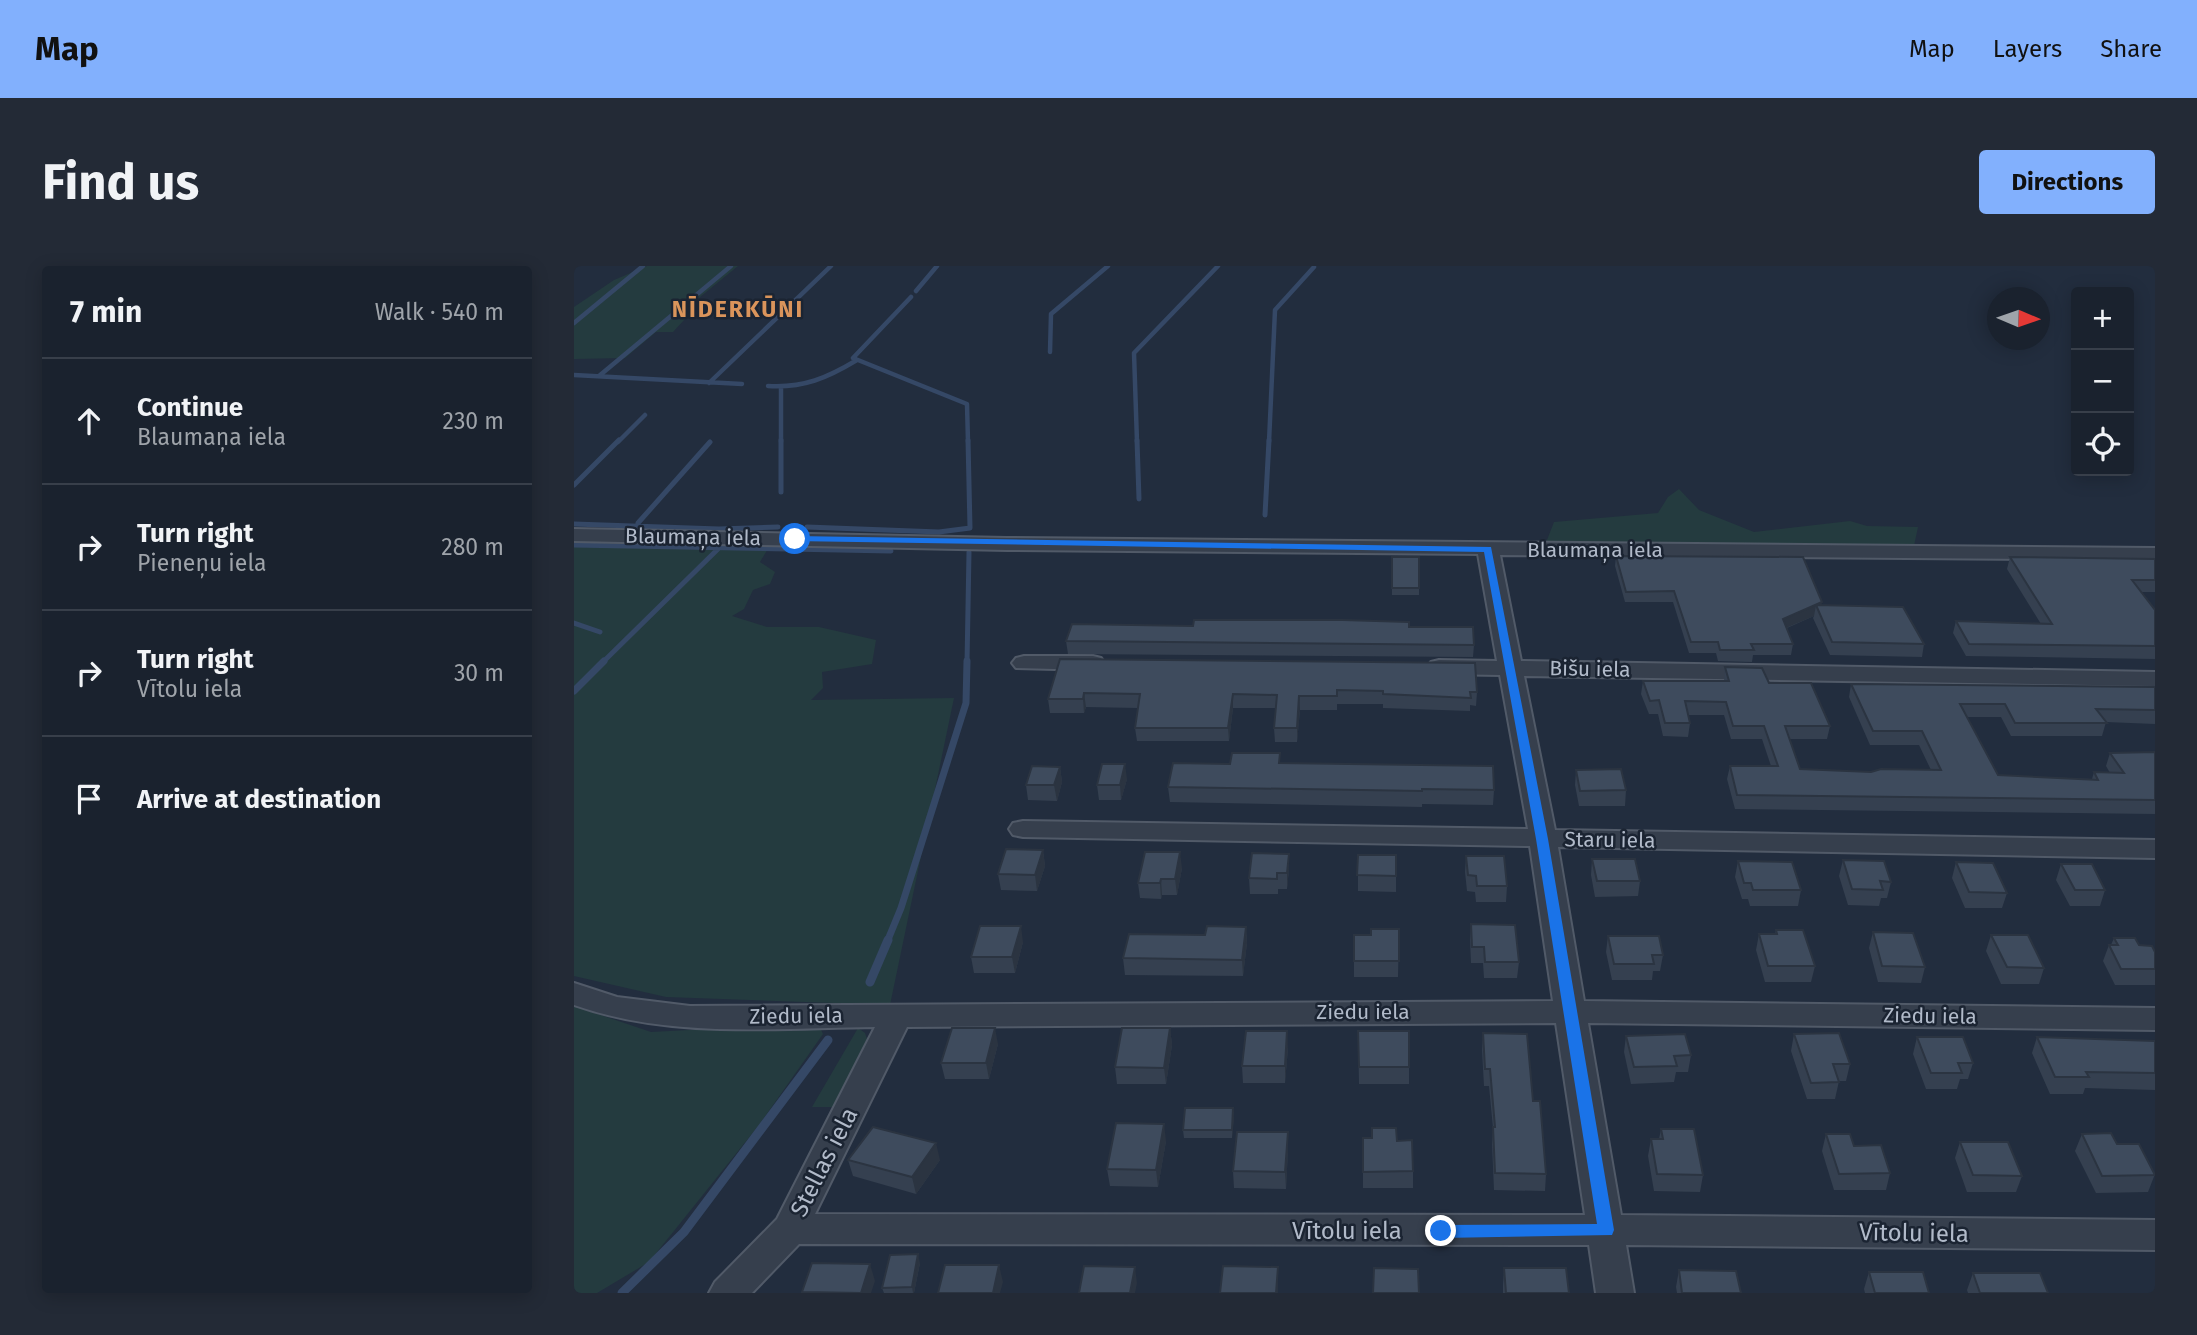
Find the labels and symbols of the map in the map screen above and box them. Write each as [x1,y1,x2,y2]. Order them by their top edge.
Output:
north arrow [1987,287,2050,350]
district label: NĪDERKŪNI [672,295,804,323]
street label: Blaumaņa iela [625,523,761,551]
route start [779,523,810,554]
street label: Blaumaņa iela [1527,537,1663,563]
street label: Bišu iela [1549,655,1631,683]
street label: Staru iela [1564,826,1656,854]
street label: Ziedu iela [1316,999,1410,1025]
street label: Ziedu iela [749,1002,843,1030]
street label: Ziedu iela [1883,1002,1977,1030]
street label: Stellas iela [785,1103,863,1221]
route end [1425,1215,1456,1246]
street label: Vītolu iela [1292,1217,1402,1245]
street label: Vītolu iela [1859,1218,1969,1248]

